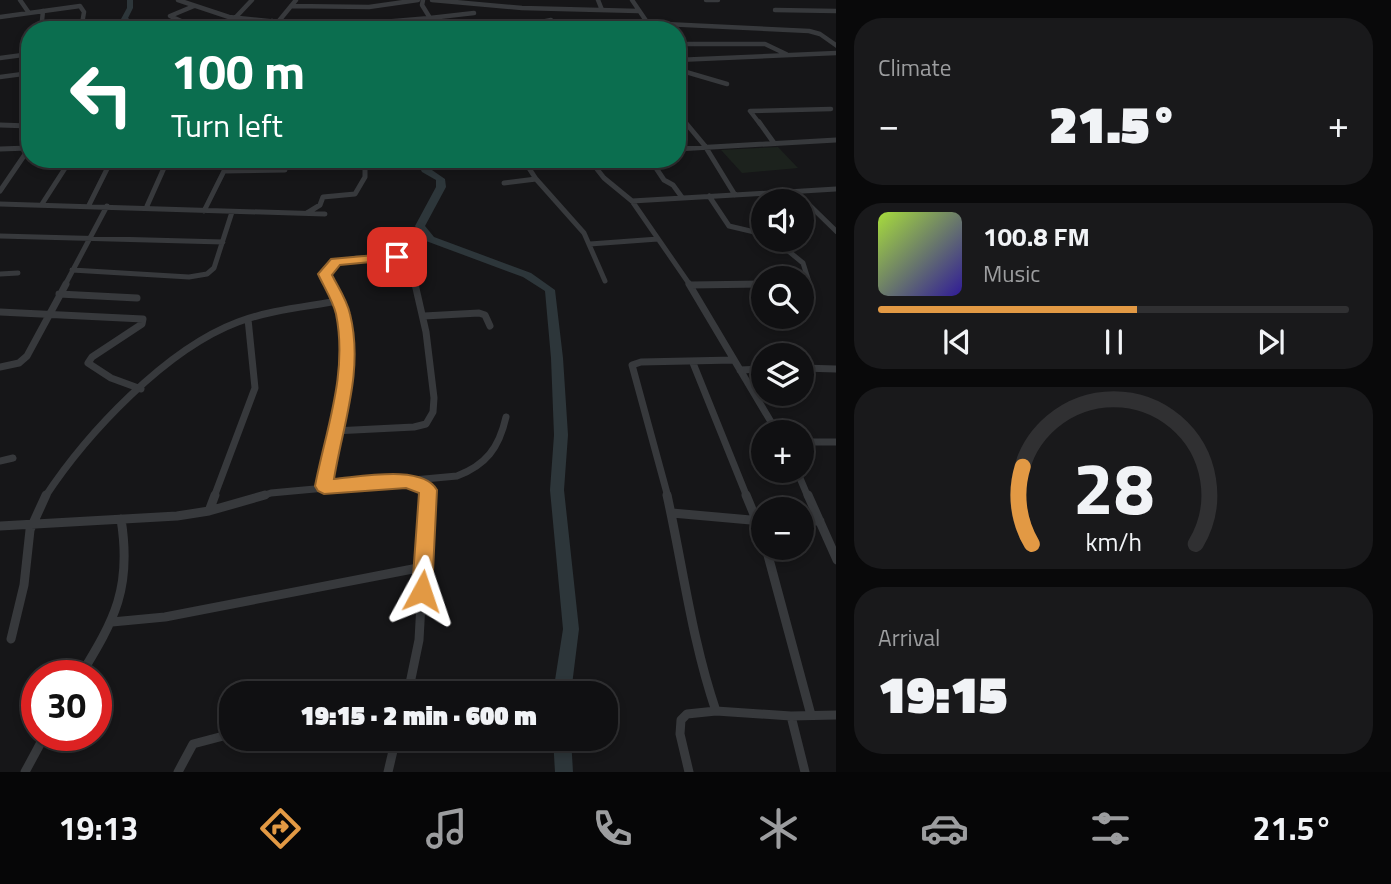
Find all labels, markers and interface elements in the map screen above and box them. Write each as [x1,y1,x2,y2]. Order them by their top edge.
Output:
text: 100 m [171,33,305,108]
icon: left [56,49,147,140]
text: Climate [878,50,951,85]
text: 21.5° [1049,84,1178,163]
text: − [878,95,899,153]
text: + [1328,95,1349,153]
text: Turn left [171,101,283,149]
map controls [751,189,814,560]
button: sound [751,189,814,252]
text: 100.8 FM [983,217,1090,256]
pin [367,227,427,287]
icon: arrive [378,238,416,276]
text: Music [983,256,1040,291]
button: search [751,266,814,329]
icon: previous [938,323,976,361]
icon: pause [1095,323,1133,361]
icon: next [1252,323,1290,361]
button: layers [751,343,814,406]
button: + [751,420,814,483]
text: 28 [1073,433,1154,543]
button: − [751,497,814,560]
text: km/h [1085,523,1142,561]
position arrow [385,554,459,628]
text: Arrival [878,620,940,655]
text: 19:15 [878,654,1007,733]
speed limit sign: 30 [21,660,112,751]
text: 19:15 · 2 min · 600 m [300,696,537,735]
text: 19:13 [59,804,138,852]
icon: directions [256,804,305,853]
icon: music [422,804,471,853]
icon: phone [588,804,637,853]
icon: climate [754,804,803,853]
icon: car [920,804,969,853]
icon: filters [1086,804,1135,853]
text: 21.5° [1253,804,1332,852]

